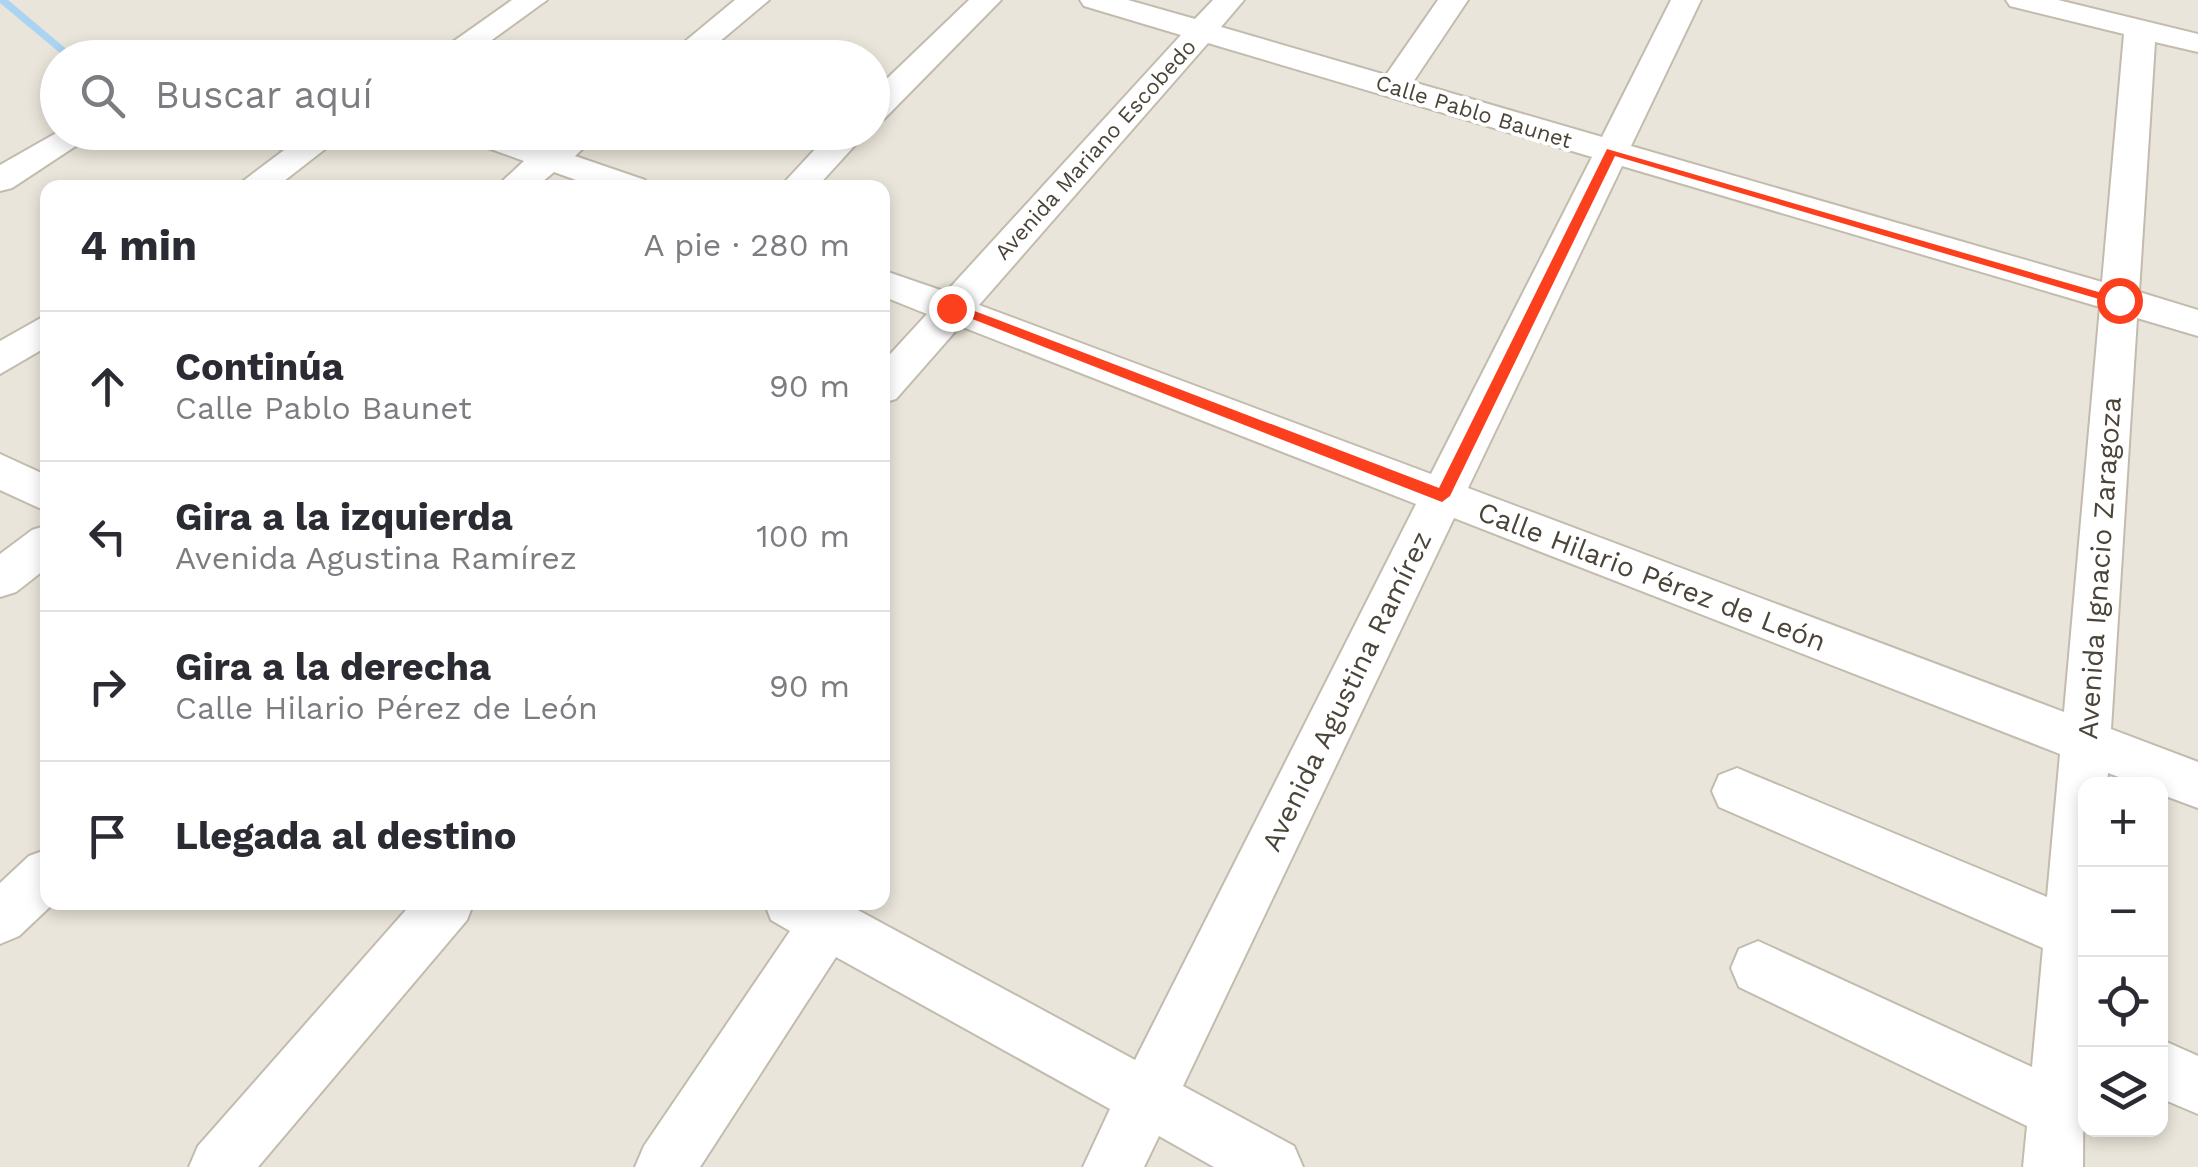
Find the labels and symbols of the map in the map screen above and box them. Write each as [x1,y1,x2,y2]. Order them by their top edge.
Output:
street label: Avenida Mariano Escobedo [990,34,1201,265]
street label: Calle Pablo Baunet [1373,70,1575,153]
route start [2097,278,2143,324]
route end [929,286,975,332]
street label: Avenida Ignacio Zaragoza [2071,395,2128,741]
street label: Calle Hilario Pérez de León [1473,495,1830,658]
street label: Avenida Agustina Ramírez [1255,526,1438,856]

